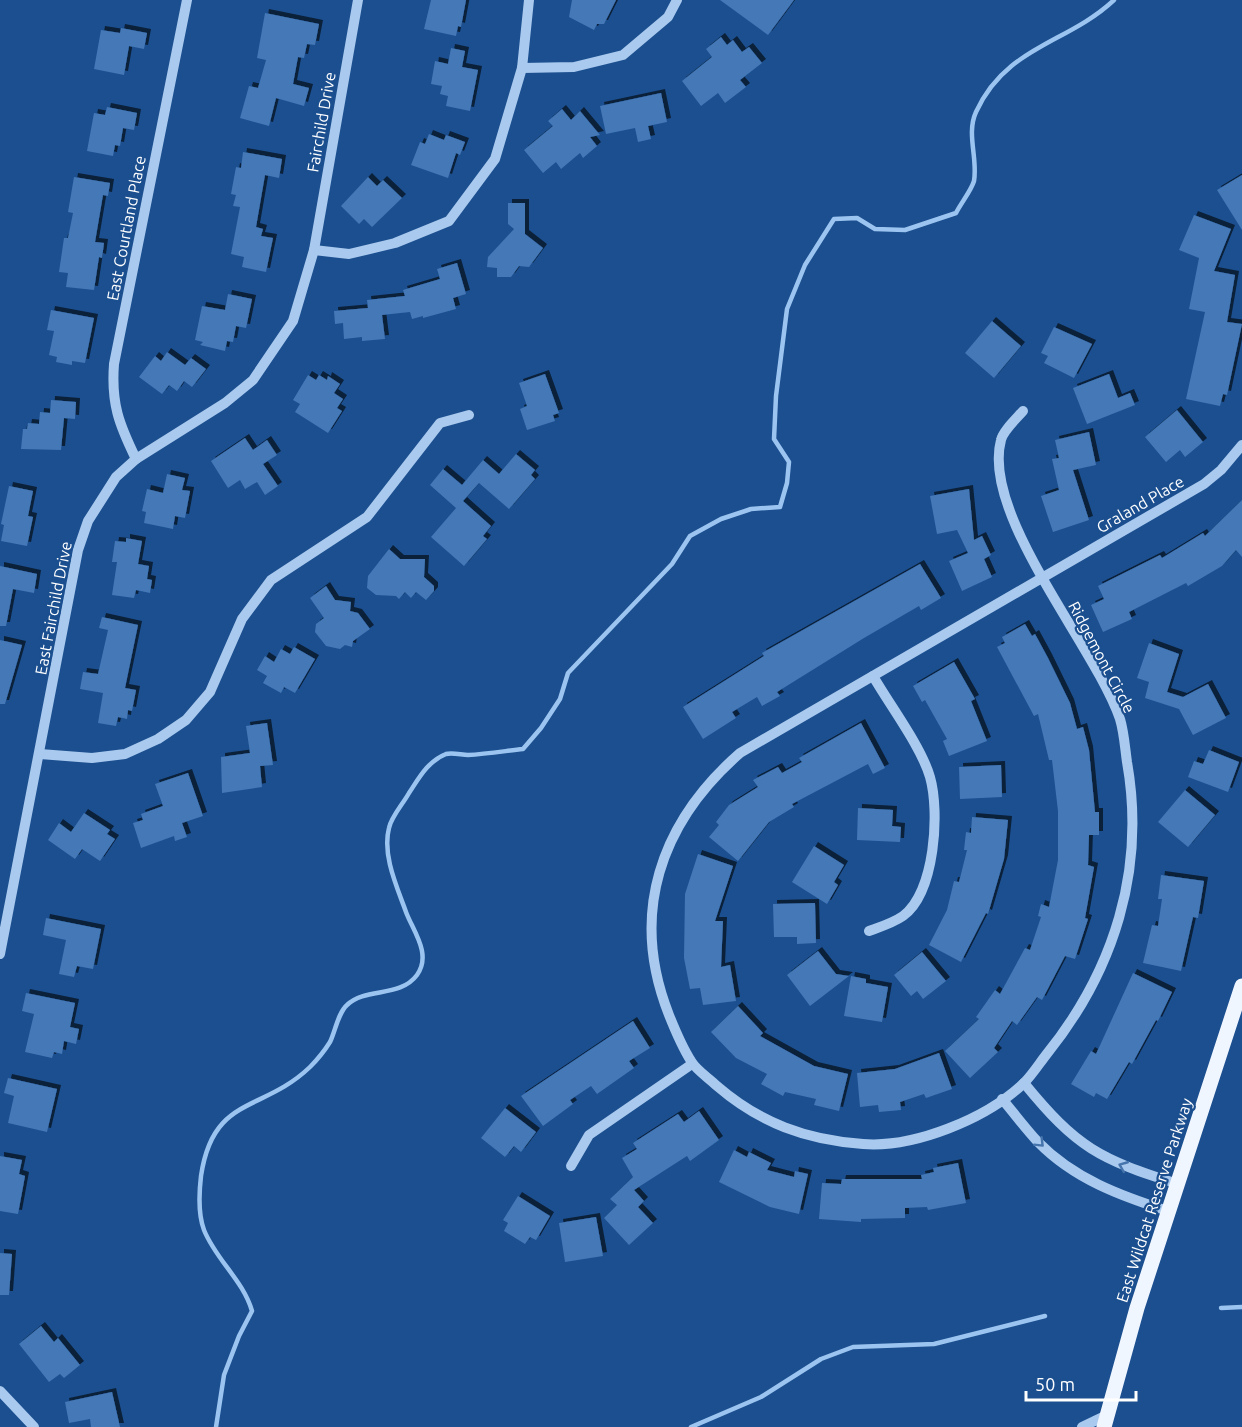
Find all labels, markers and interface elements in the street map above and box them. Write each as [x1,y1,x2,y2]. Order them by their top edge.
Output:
street label: Fairchild Drive [303,70,339,174]
street label: East Courtland Place [103,154,149,302]
street label: Graland Place [1093,472,1187,536]
street label: East Fairchild Drive [31,540,75,676]
street label: Ridgemont Circle [1065,598,1139,716]
street label: East Wildcat Reserve Parkway [1112,1095,1196,1304]
one-way arrow [1034,1136,1044,1147]
one-way arrow [1118,1161,1129,1173]
scale bar [1026,1364,1136,1402]
text: 50 m [1035,1374,1075,1394]

